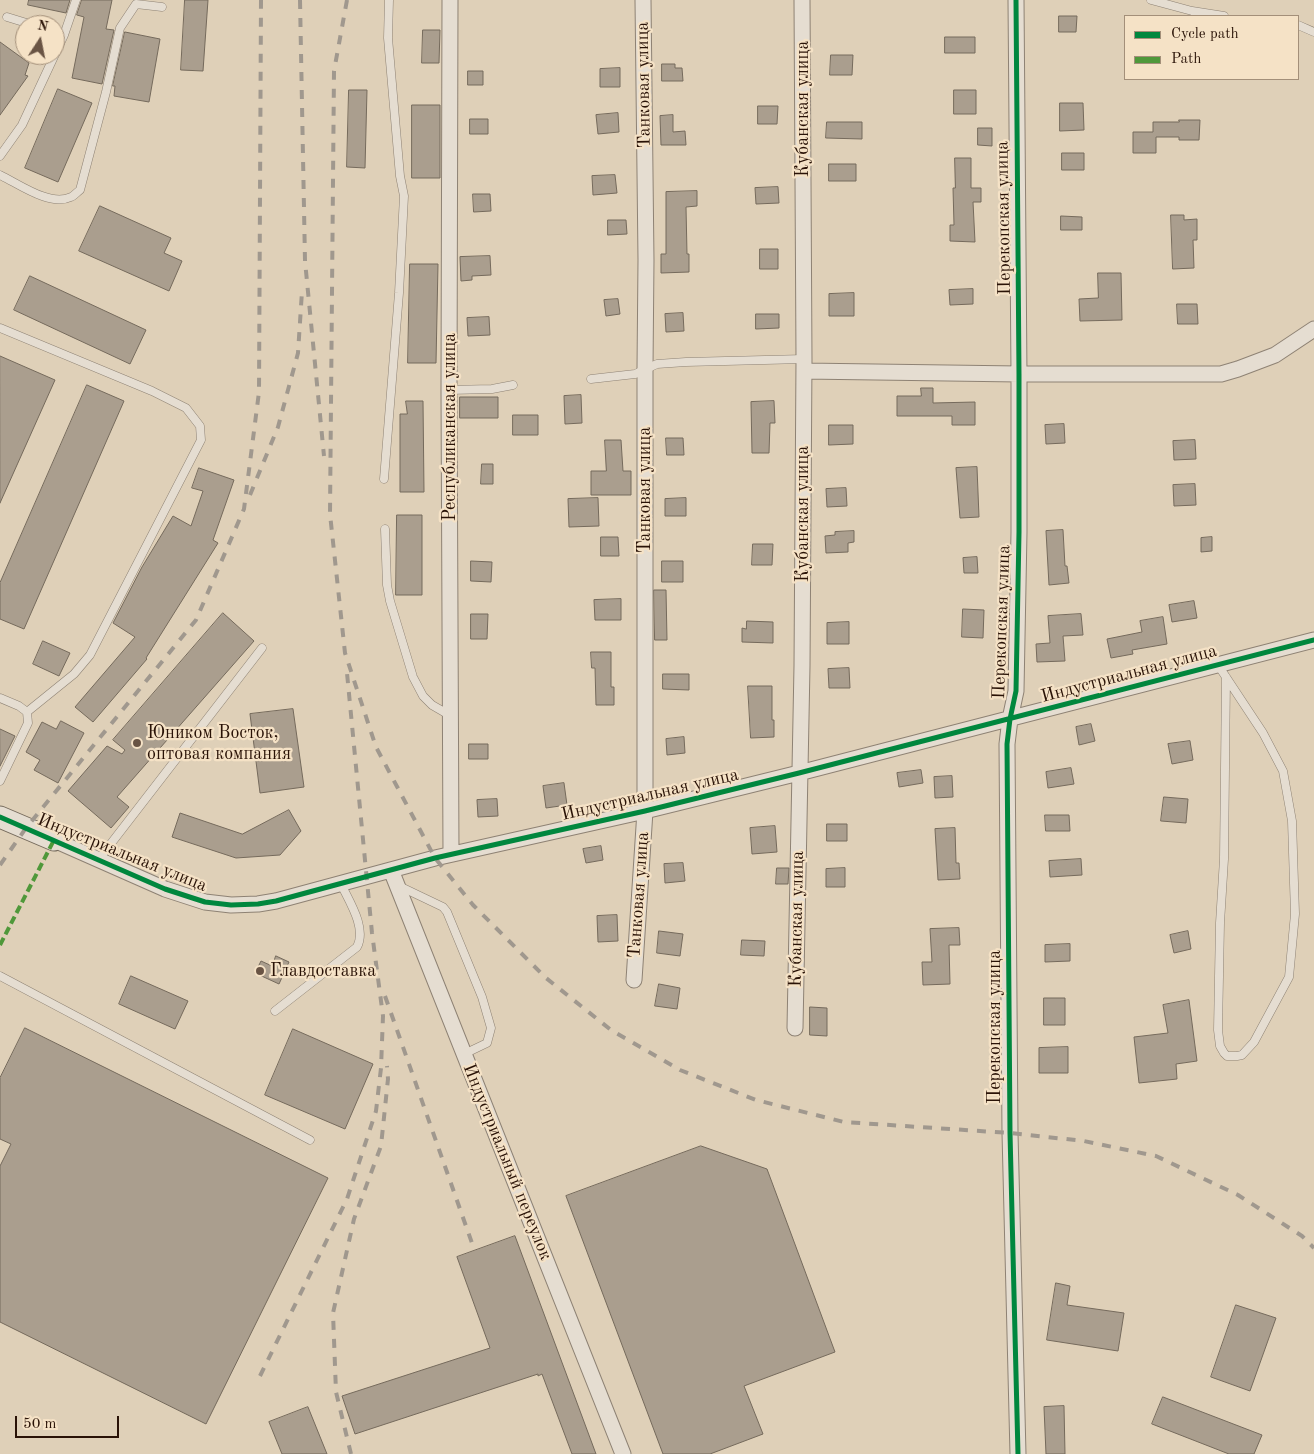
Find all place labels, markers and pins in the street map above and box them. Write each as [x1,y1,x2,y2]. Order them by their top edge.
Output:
place label: Юником Восток, оптовая компания [147,722,291,764]
marker: Юником Восток, оптовая компания [131,737,143,749]
place label: Главдоставка [270,960,376,982]
marker: Главдоставка [254,965,266,977]

